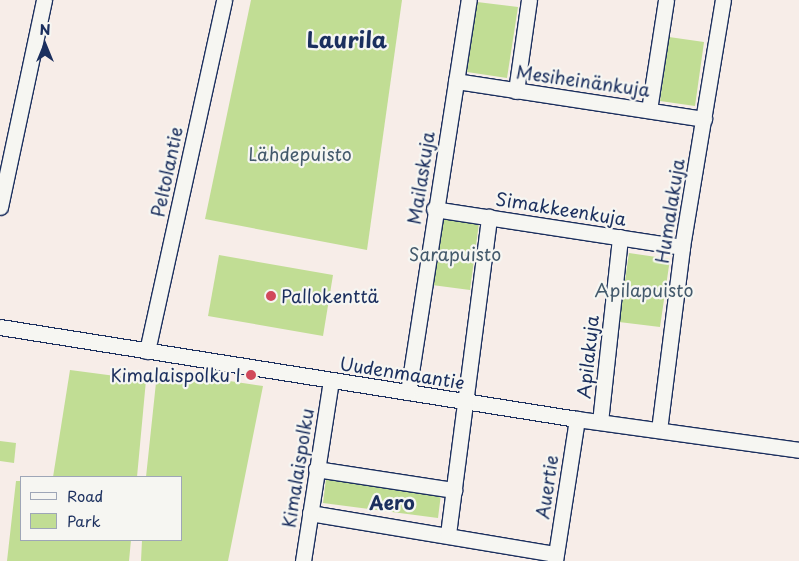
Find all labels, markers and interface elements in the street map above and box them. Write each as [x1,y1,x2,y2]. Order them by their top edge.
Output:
text: N [39,19,51,40]
north arrow [20,20,70,70]
district label: Laurila [307,26,387,52]
street label: Mesiheinänkuja [515,61,651,101]
street label: Peltolantie [147,125,187,219]
street label: Mailaskuja [403,130,439,226]
park label: Lähdepuisto [248,143,352,165]
street label: Humalakuja [651,157,689,265]
street label: Simakkeenkuja [494,188,628,230]
park label: Sarapuisto [409,243,501,265]
park label: Apilapuisto [595,279,693,301]
place label: Pallokenttä [281,285,379,307]
marker: Pallokenttä [265,290,277,302]
street label: Apilakuja [573,314,603,400]
street label: Uudenmaantie [338,352,466,394]
place label: Kimalaispolku I [109,364,241,386]
marker: Kimalaispolku I [245,369,257,381]
street label: Kimalaispolku [278,407,318,529]
street label: Auertie [531,454,563,520]
legend [20,476,182,541]
text: Road [67,484,103,507]
district label: Aero [369,492,415,514]
text: Park [67,509,101,532]

